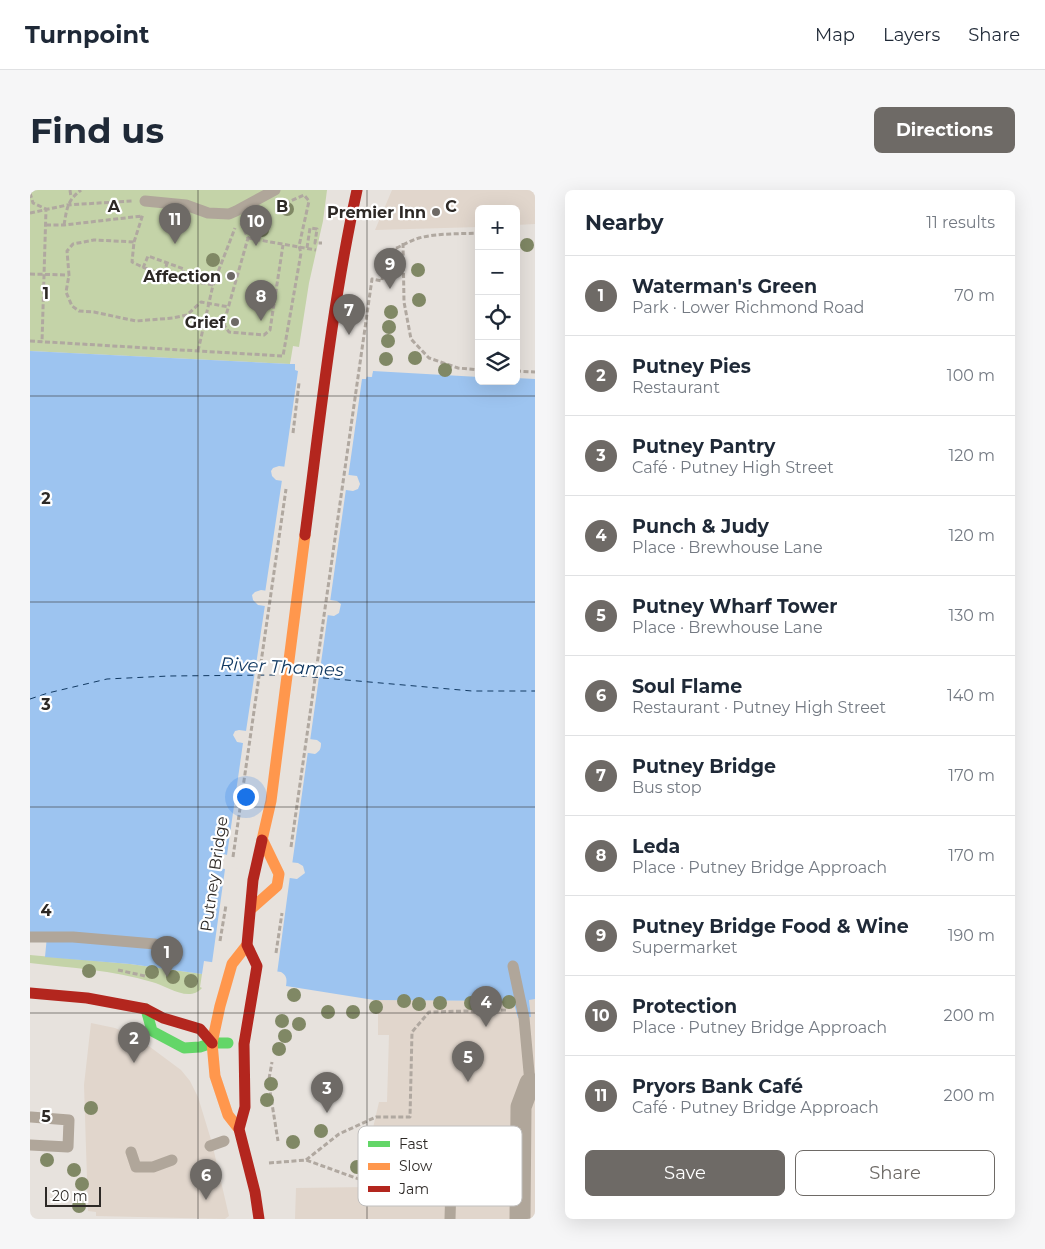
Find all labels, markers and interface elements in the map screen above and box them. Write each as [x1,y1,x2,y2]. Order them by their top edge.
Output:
text: Turnpoint [25,20,149,49]
text: Map [815,24,855,46]
text: Layers [883,24,940,46]
text: Share [968,24,1020,46]
button: Directions [874,107,1015,153]
text: Find us [30,109,164,152]
text: A [107,197,121,216]
text: B [276,197,288,216]
text: C [445,197,457,216]
pin: 11 [159,203,191,244]
place label: Premier Inn [327,203,426,222]
pin: 10 [240,205,272,246]
map controls [475,205,520,385]
button: + [475,205,520,250]
marker: Premier Inn [430,206,442,218]
text: Nearby [585,210,664,235]
text: 11 results [926,213,995,232]
pin: 9 [374,248,406,289]
button: − [475,250,520,295]
place label: Affection [142,267,221,286]
marker: Affection [225,270,237,282]
text: Waterman's Green [632,275,817,298]
pin: 8 [245,280,277,321]
text: 1 [43,284,49,303]
text: 1 [598,286,604,305]
text: 70 m [954,286,995,305]
pin: 7 [333,294,365,335]
button: locate [475,295,520,340]
text: Park · Lower Richmond Road [632,298,864,317]
place label: Grief [185,313,226,332]
marker: Grief [229,316,241,328]
button: layers [475,340,520,385]
text: Putney Pies [632,355,751,378]
text: 2 [596,366,606,385]
text: 100 m [947,366,995,385]
text: Restaurant [632,378,720,397]
text: Putney Pantry [632,435,775,458]
text: 3 [596,446,606,465]
text: 120 m [948,446,995,465]
text: Café · Putney High Street [632,458,834,477]
text: 2 [41,489,51,508]
text: Punch & Judy [632,515,769,538]
text: 4 [595,526,607,545]
text: 120 m [948,526,995,545]
text: Place · Brewhouse Lane [632,538,823,557]
text: Putney Wharf Tower [632,595,837,618]
text: 5 [596,606,606,625]
text: 130 m [948,606,995,625]
text: Place · Brewhouse Lane [632,618,823,637]
water label: River Thames [220,653,345,681]
text: Soul Flame [632,675,742,698]
text: 6 [596,686,606,705]
text: 140 m [947,686,995,705]
text: 3 [40,695,51,714]
text: Restaurant · Putney High Street [632,698,886,717]
text: Putney Bridge [632,755,776,778]
text: 7 [596,766,606,785]
text: 170 m [948,766,995,785]
text: Bus stop [632,778,702,797]
your location [233,784,259,810]
street label: Putney Bridge [197,815,231,933]
text: Leda [632,835,680,858]
text: 8 [596,846,606,865]
text: 170 m [948,846,995,865]
text: Place · Putney Bridge Approach [632,858,887,877]
text: 4 [40,901,52,920]
text: Putney Bridge Food & Wine [632,915,909,938]
text: 9 [596,926,606,945]
text: 190 m [948,926,995,945]
pin: 1 [151,936,183,977]
text: Supermarket [632,938,738,957]
pin: 4 [470,986,502,1027]
text: Protection [632,995,737,1018]
text: 10 [592,1006,610,1025]
text: 200 m [944,1006,995,1025]
text: Place · Putney Bridge Approach [632,1018,887,1037]
pin: 2 [118,1022,150,1063]
pin: 5 [452,1041,484,1082]
pin: 3 [311,1072,343,1113]
text: Pryors Bank Café [632,1075,803,1098]
text: 11 [595,1086,607,1105]
text: 200 m [944,1086,995,1105]
text: Café · Putney Bridge Approach [632,1098,879,1117]
text: 5 [41,1107,51,1126]
legend [358,1126,522,1206]
text: Fast [399,1135,429,1153]
button: Save [585,1150,785,1196]
button: Share [795,1150,995,1196]
text: Slow [399,1157,433,1175]
pin: 6 [190,1159,222,1200]
text: Jam [398,1180,429,1198]
scale bar [45,1184,101,1207]
text: 20 m [52,1187,88,1205]

